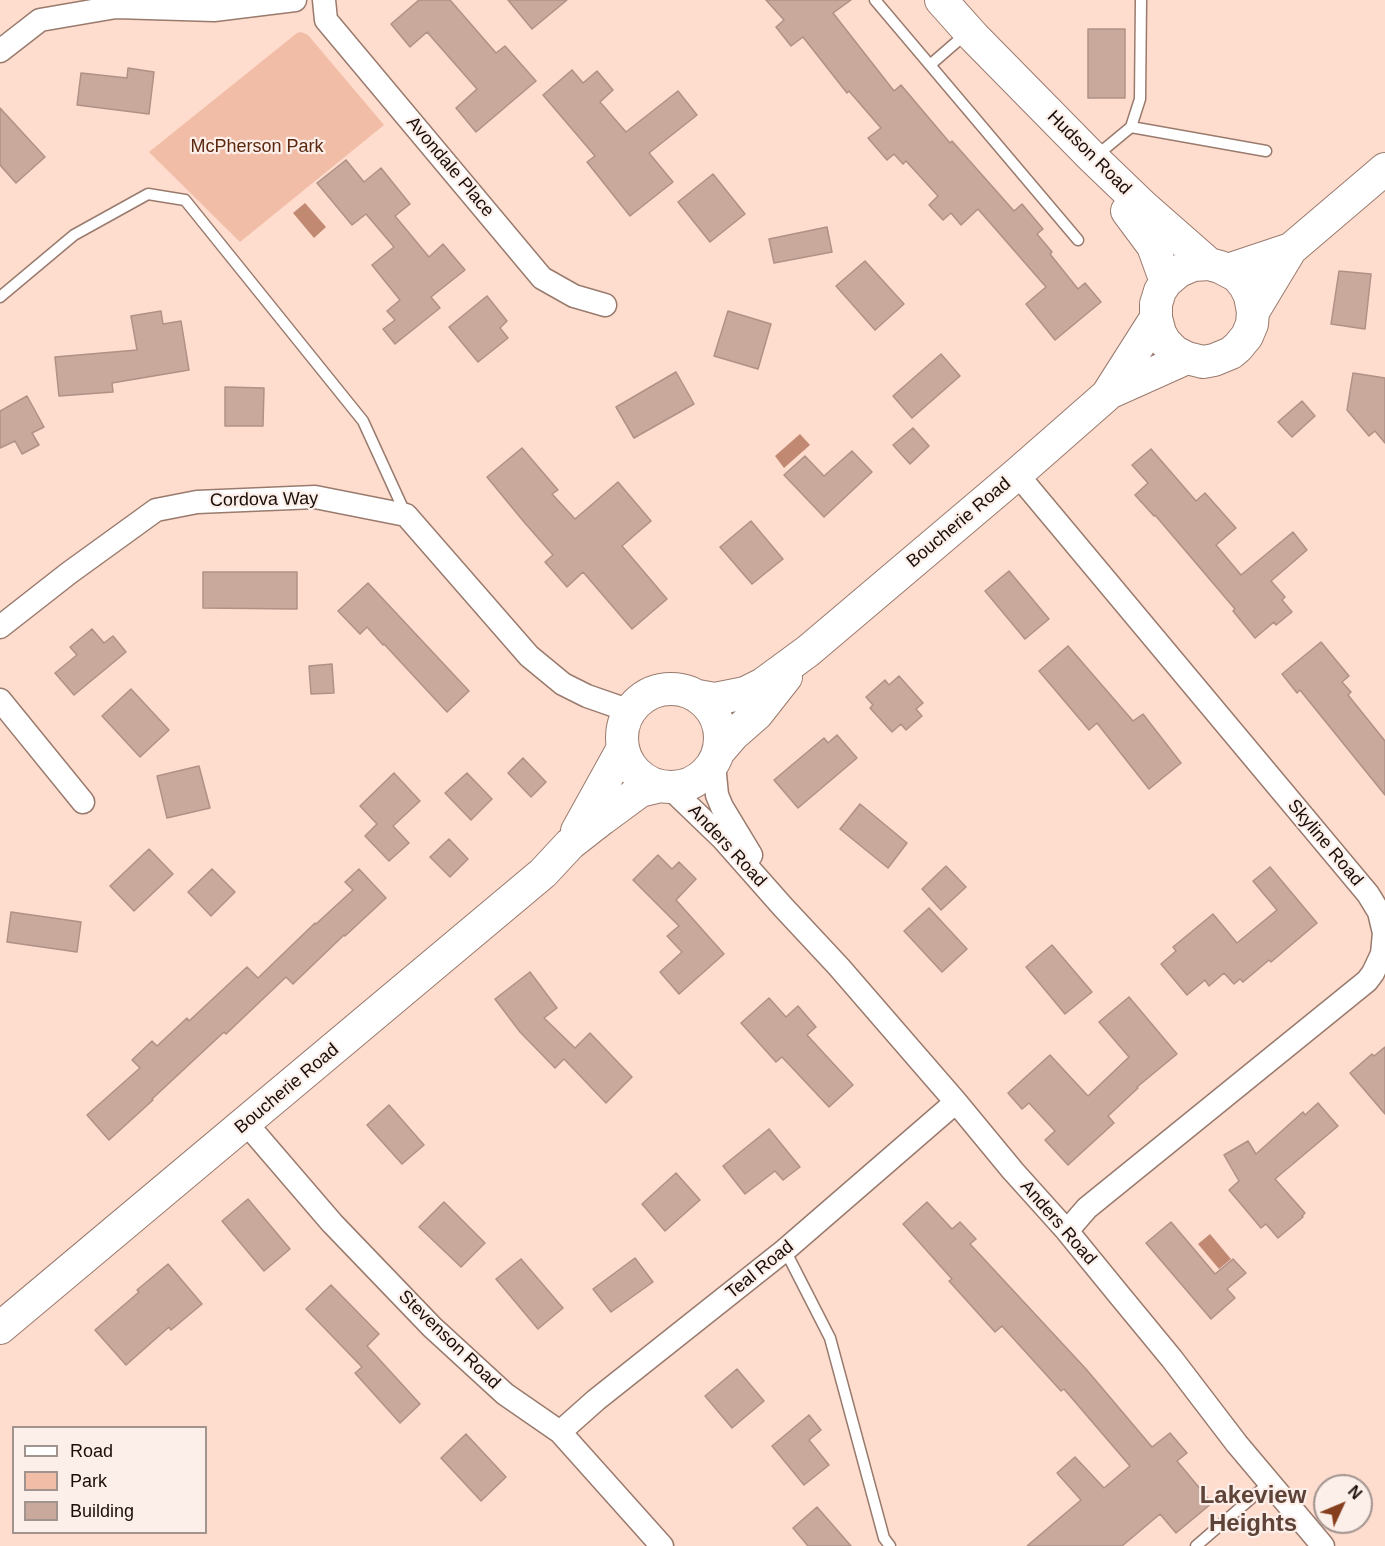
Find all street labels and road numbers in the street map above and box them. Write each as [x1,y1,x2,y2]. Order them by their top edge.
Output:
street label: Hudson Road [1042,106,1136,200]
street label: Avondale Place [402,112,498,222]
street label: Boucherie Road [903,473,1015,573]
street label: Cordova Way [210,488,318,512]
street label: Skyline Road [1283,795,1367,891]
street label: Anders Road [683,800,771,892]
street label: Boucherie Road [231,1039,343,1139]
street label: Anders Road [1015,1176,1101,1270]
street label: Teal Road [722,1236,798,1304]
street label: Stevenson Road [394,1286,504,1394]

